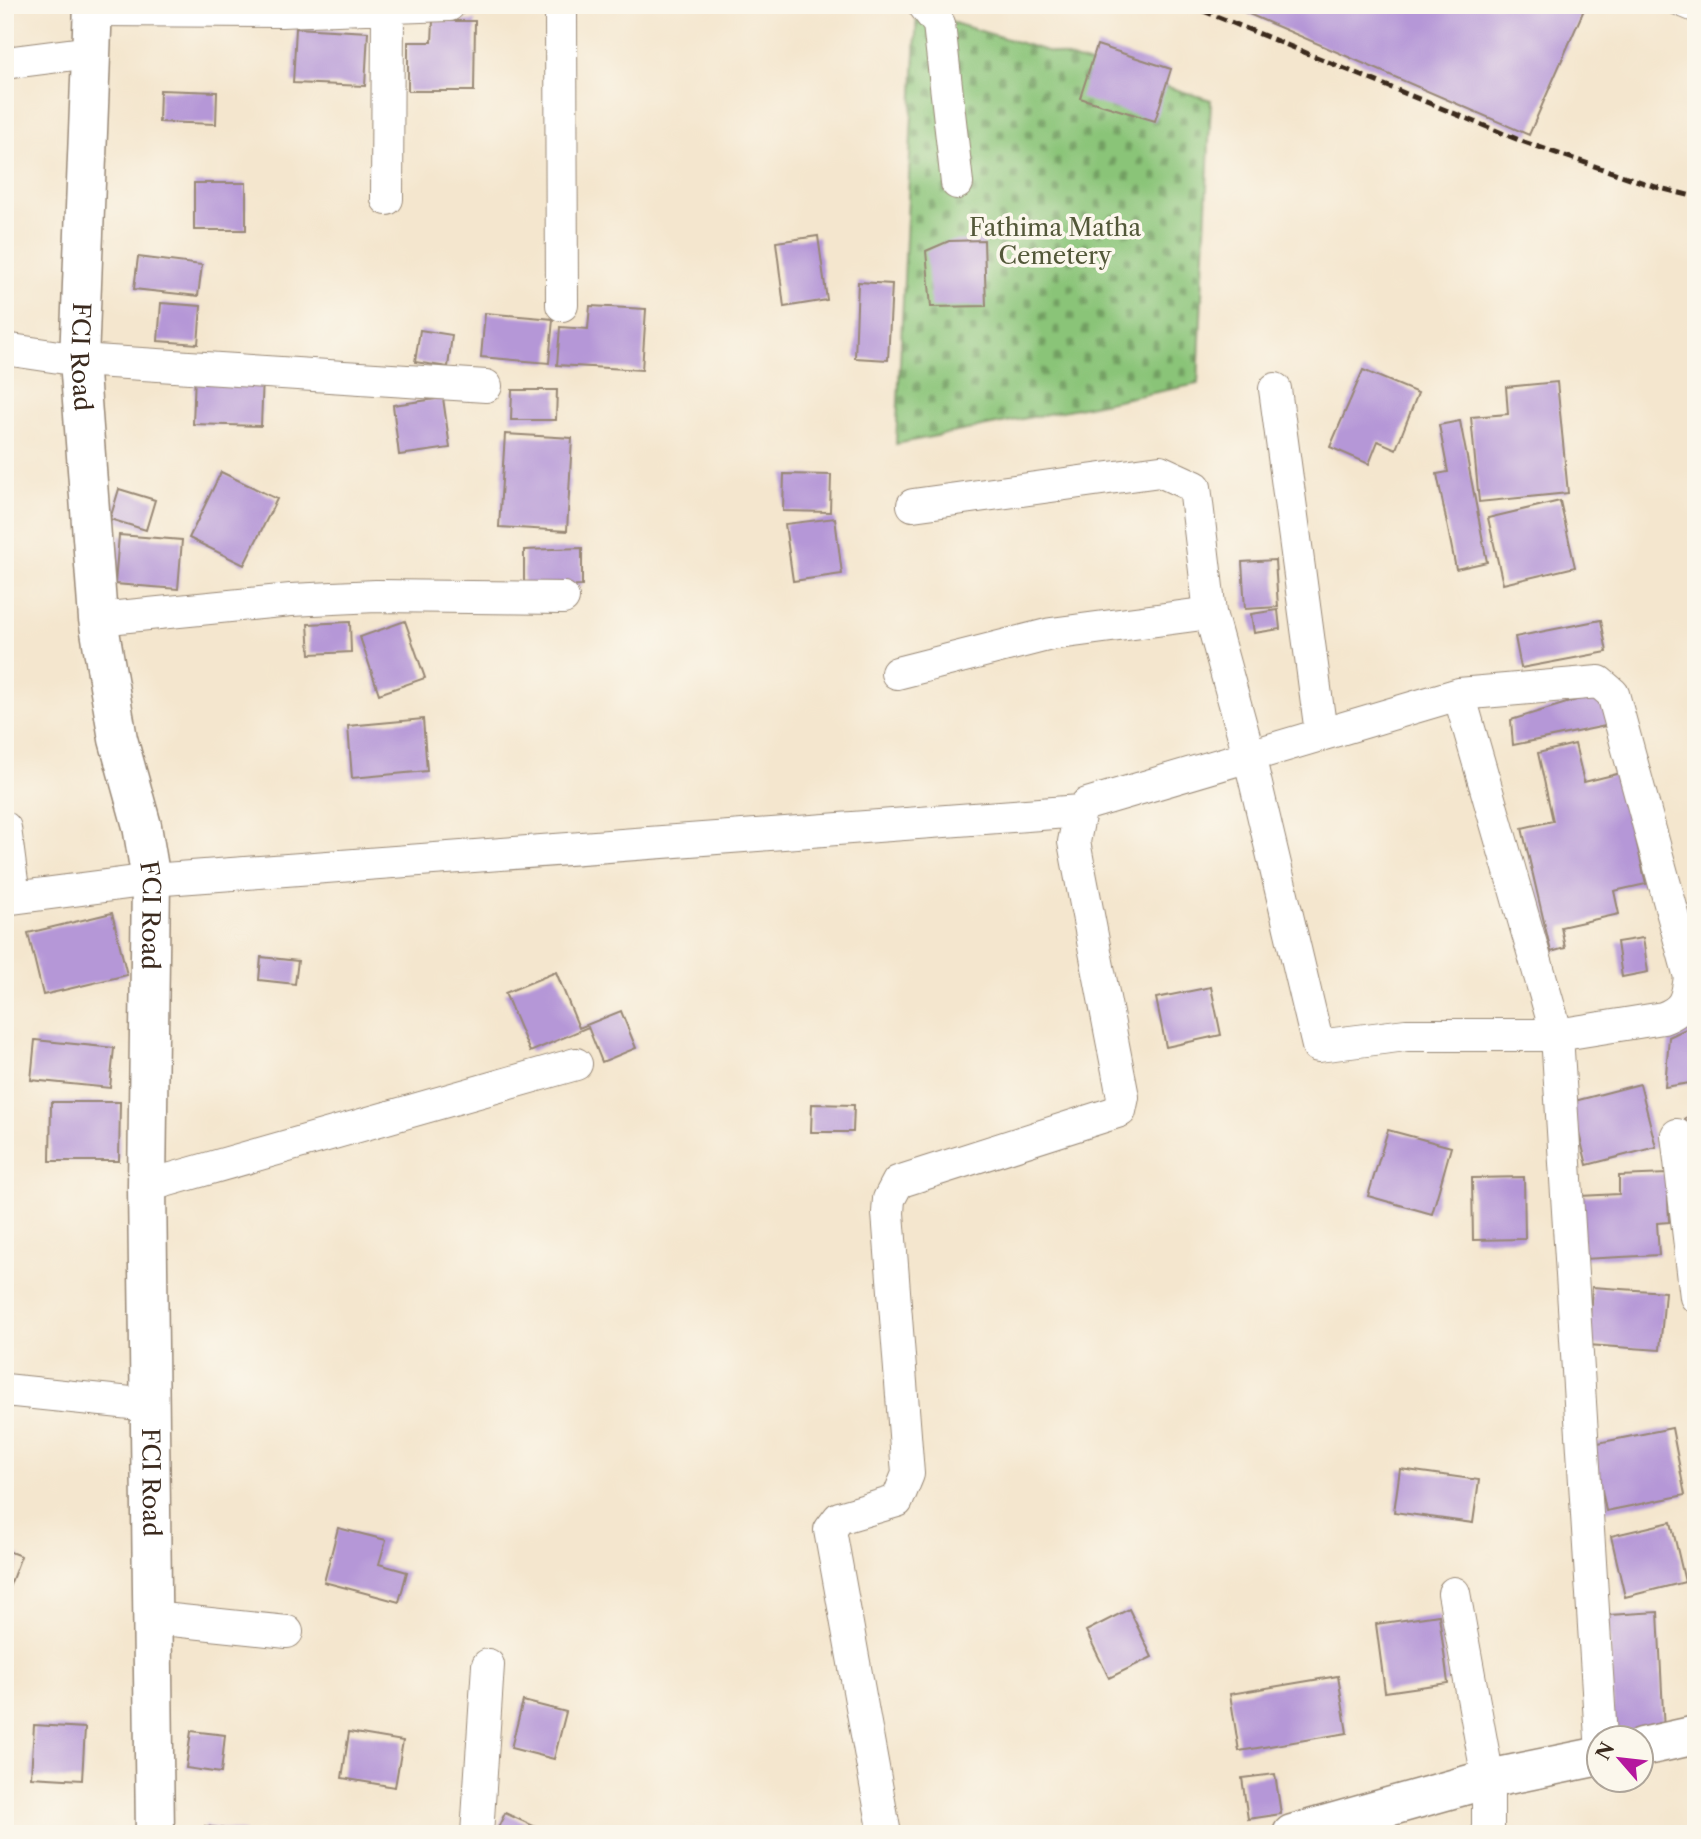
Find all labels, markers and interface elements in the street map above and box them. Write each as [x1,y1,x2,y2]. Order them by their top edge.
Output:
park label: Fathima Matha Cemetery [969,213,1141,270]
street label: FCI Road [64,302,98,412]
street label: FCI Road [134,859,166,970]
street label: FCI Road [136,1428,166,1537]
north arrow [1586,1724,1656,1794]
text: N [1591,1739,1619,1764]

